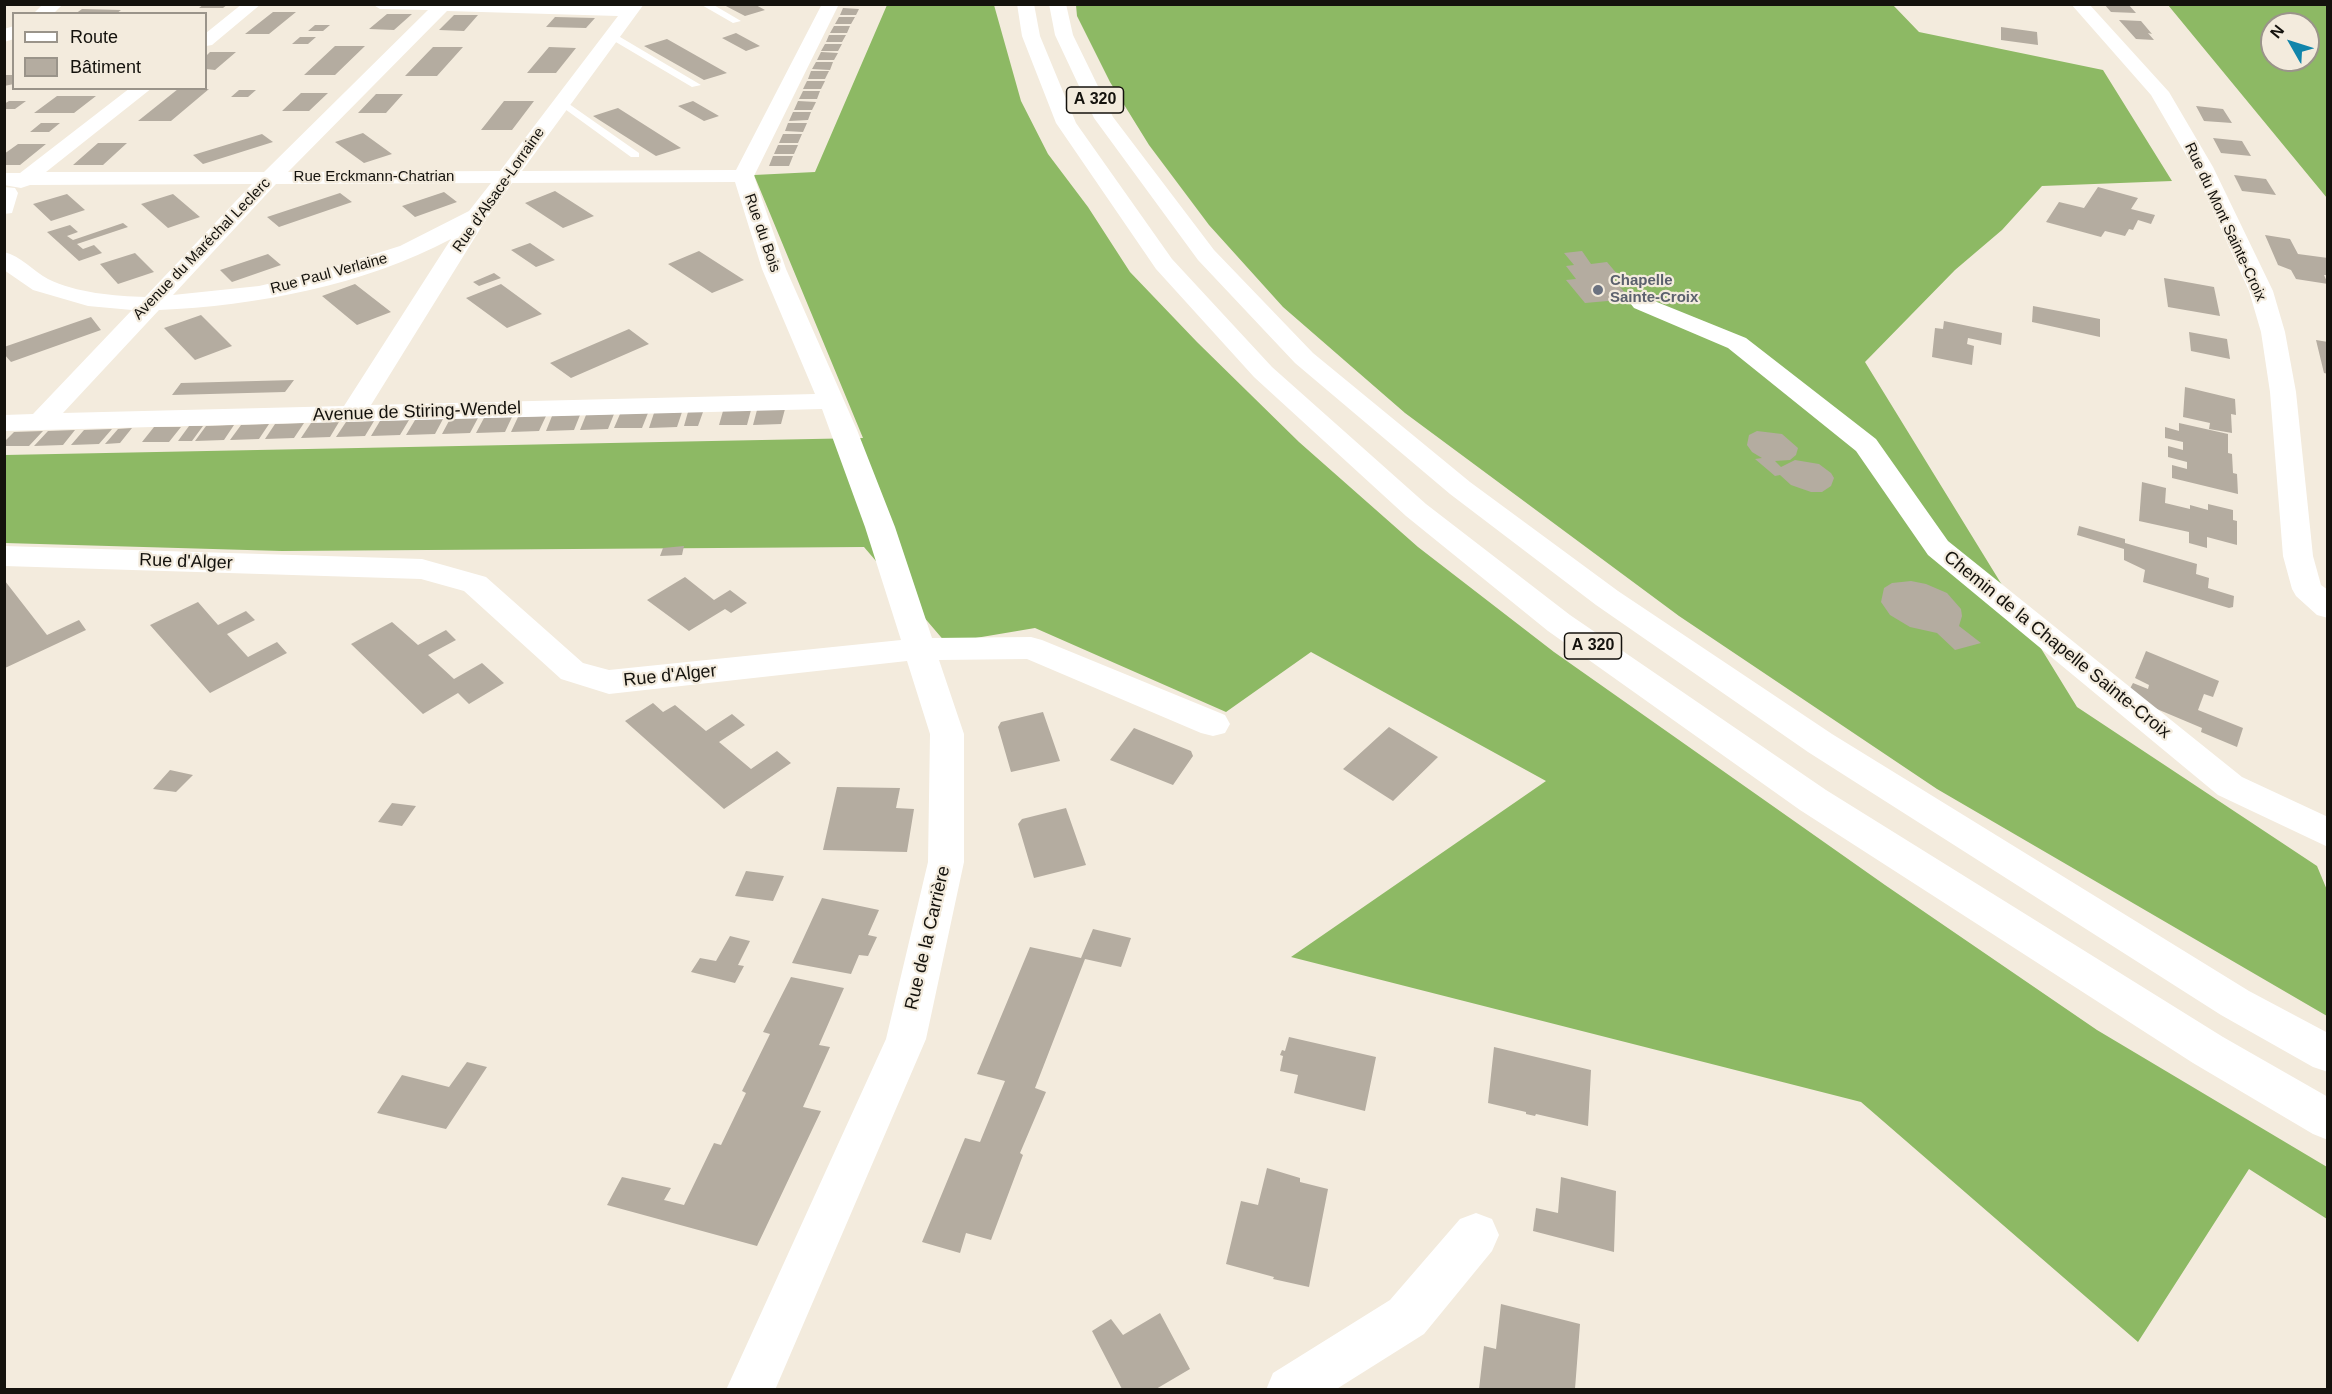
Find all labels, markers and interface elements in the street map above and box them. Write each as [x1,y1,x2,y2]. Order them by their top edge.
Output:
legend [12,12,207,90]
north arrow [2260,12,2320,72]
text: N [2267,22,2287,41]
text: Route [70,27,118,47]
text: Bâtiment [70,57,141,77]
road number: A 320 [1066,87,1124,113]
street label: Rue d'Alsace-Lorraine [449,124,549,256]
street label: Rue du Mont Sainte-Croix [2180,140,2270,304]
street label: Rue Erckmann-Chatrian [294,168,454,186]
street label: Avenue du Maréchal Leclerc [130,174,274,324]
street label: Rue du Bois [740,191,784,275]
street label: Rue Paul Verlaine [269,250,389,298]
place label: Chapelle Sainte-Croix [1610,272,1698,307]
marker: Chapelle Sainte-Croix [1591,283,1605,297]
street label: Avenue de Stiring-Wendel [312,398,522,426]
street label: Chemin de la Chapelle Sainte-Croix [1939,547,2175,743]
street label: Rue d'Alger [139,550,233,574]
road number: A 320 [1564,633,1622,659]
street label: Rue d'Alger [622,660,718,692]
street label: Rue de la Carrière [901,864,955,1012]

